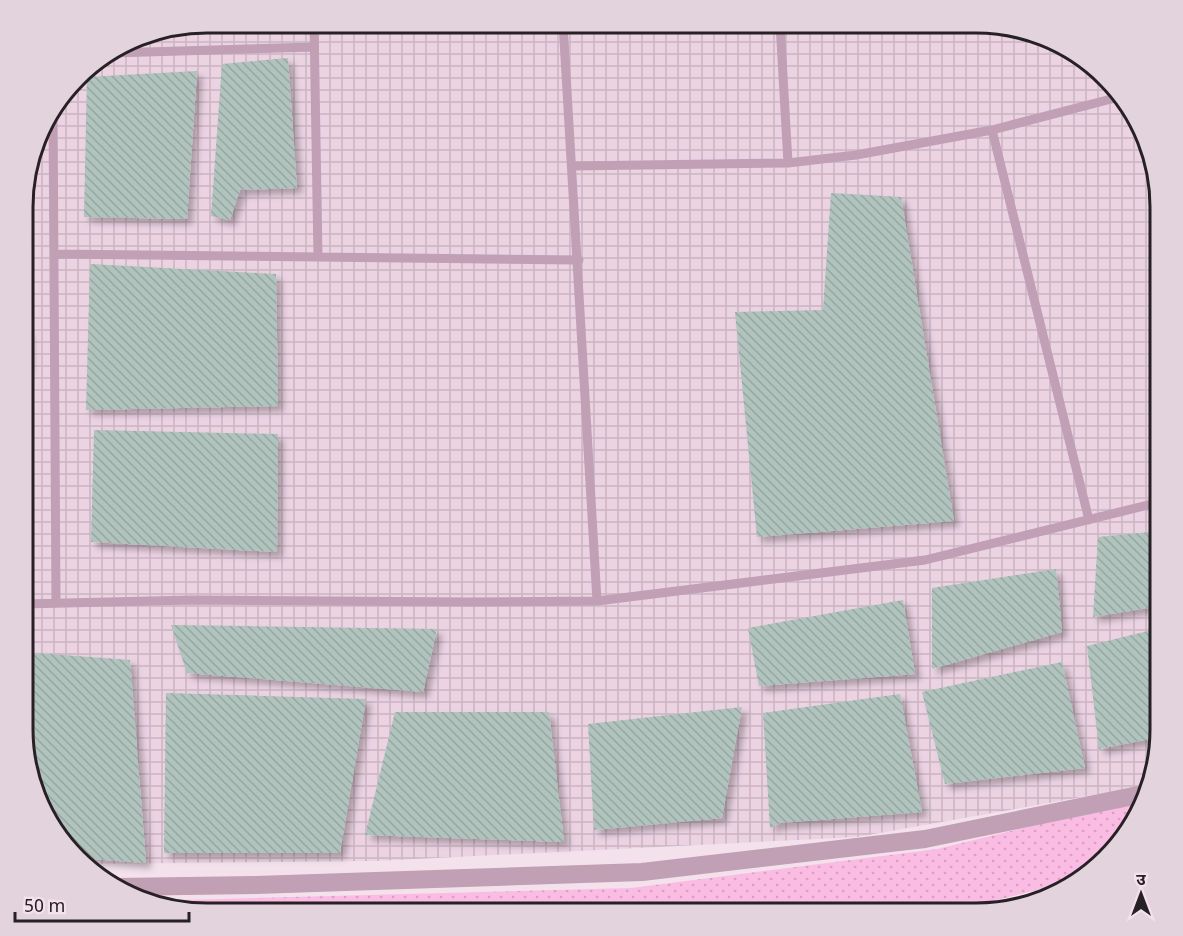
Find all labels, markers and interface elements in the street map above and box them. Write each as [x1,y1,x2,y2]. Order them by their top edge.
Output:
north arrow [1111,864,1171,924]
text: उ [1136,871,1146,892]
scale bar [15,885,189,923]
text: 50 m [24,896,65,919]

